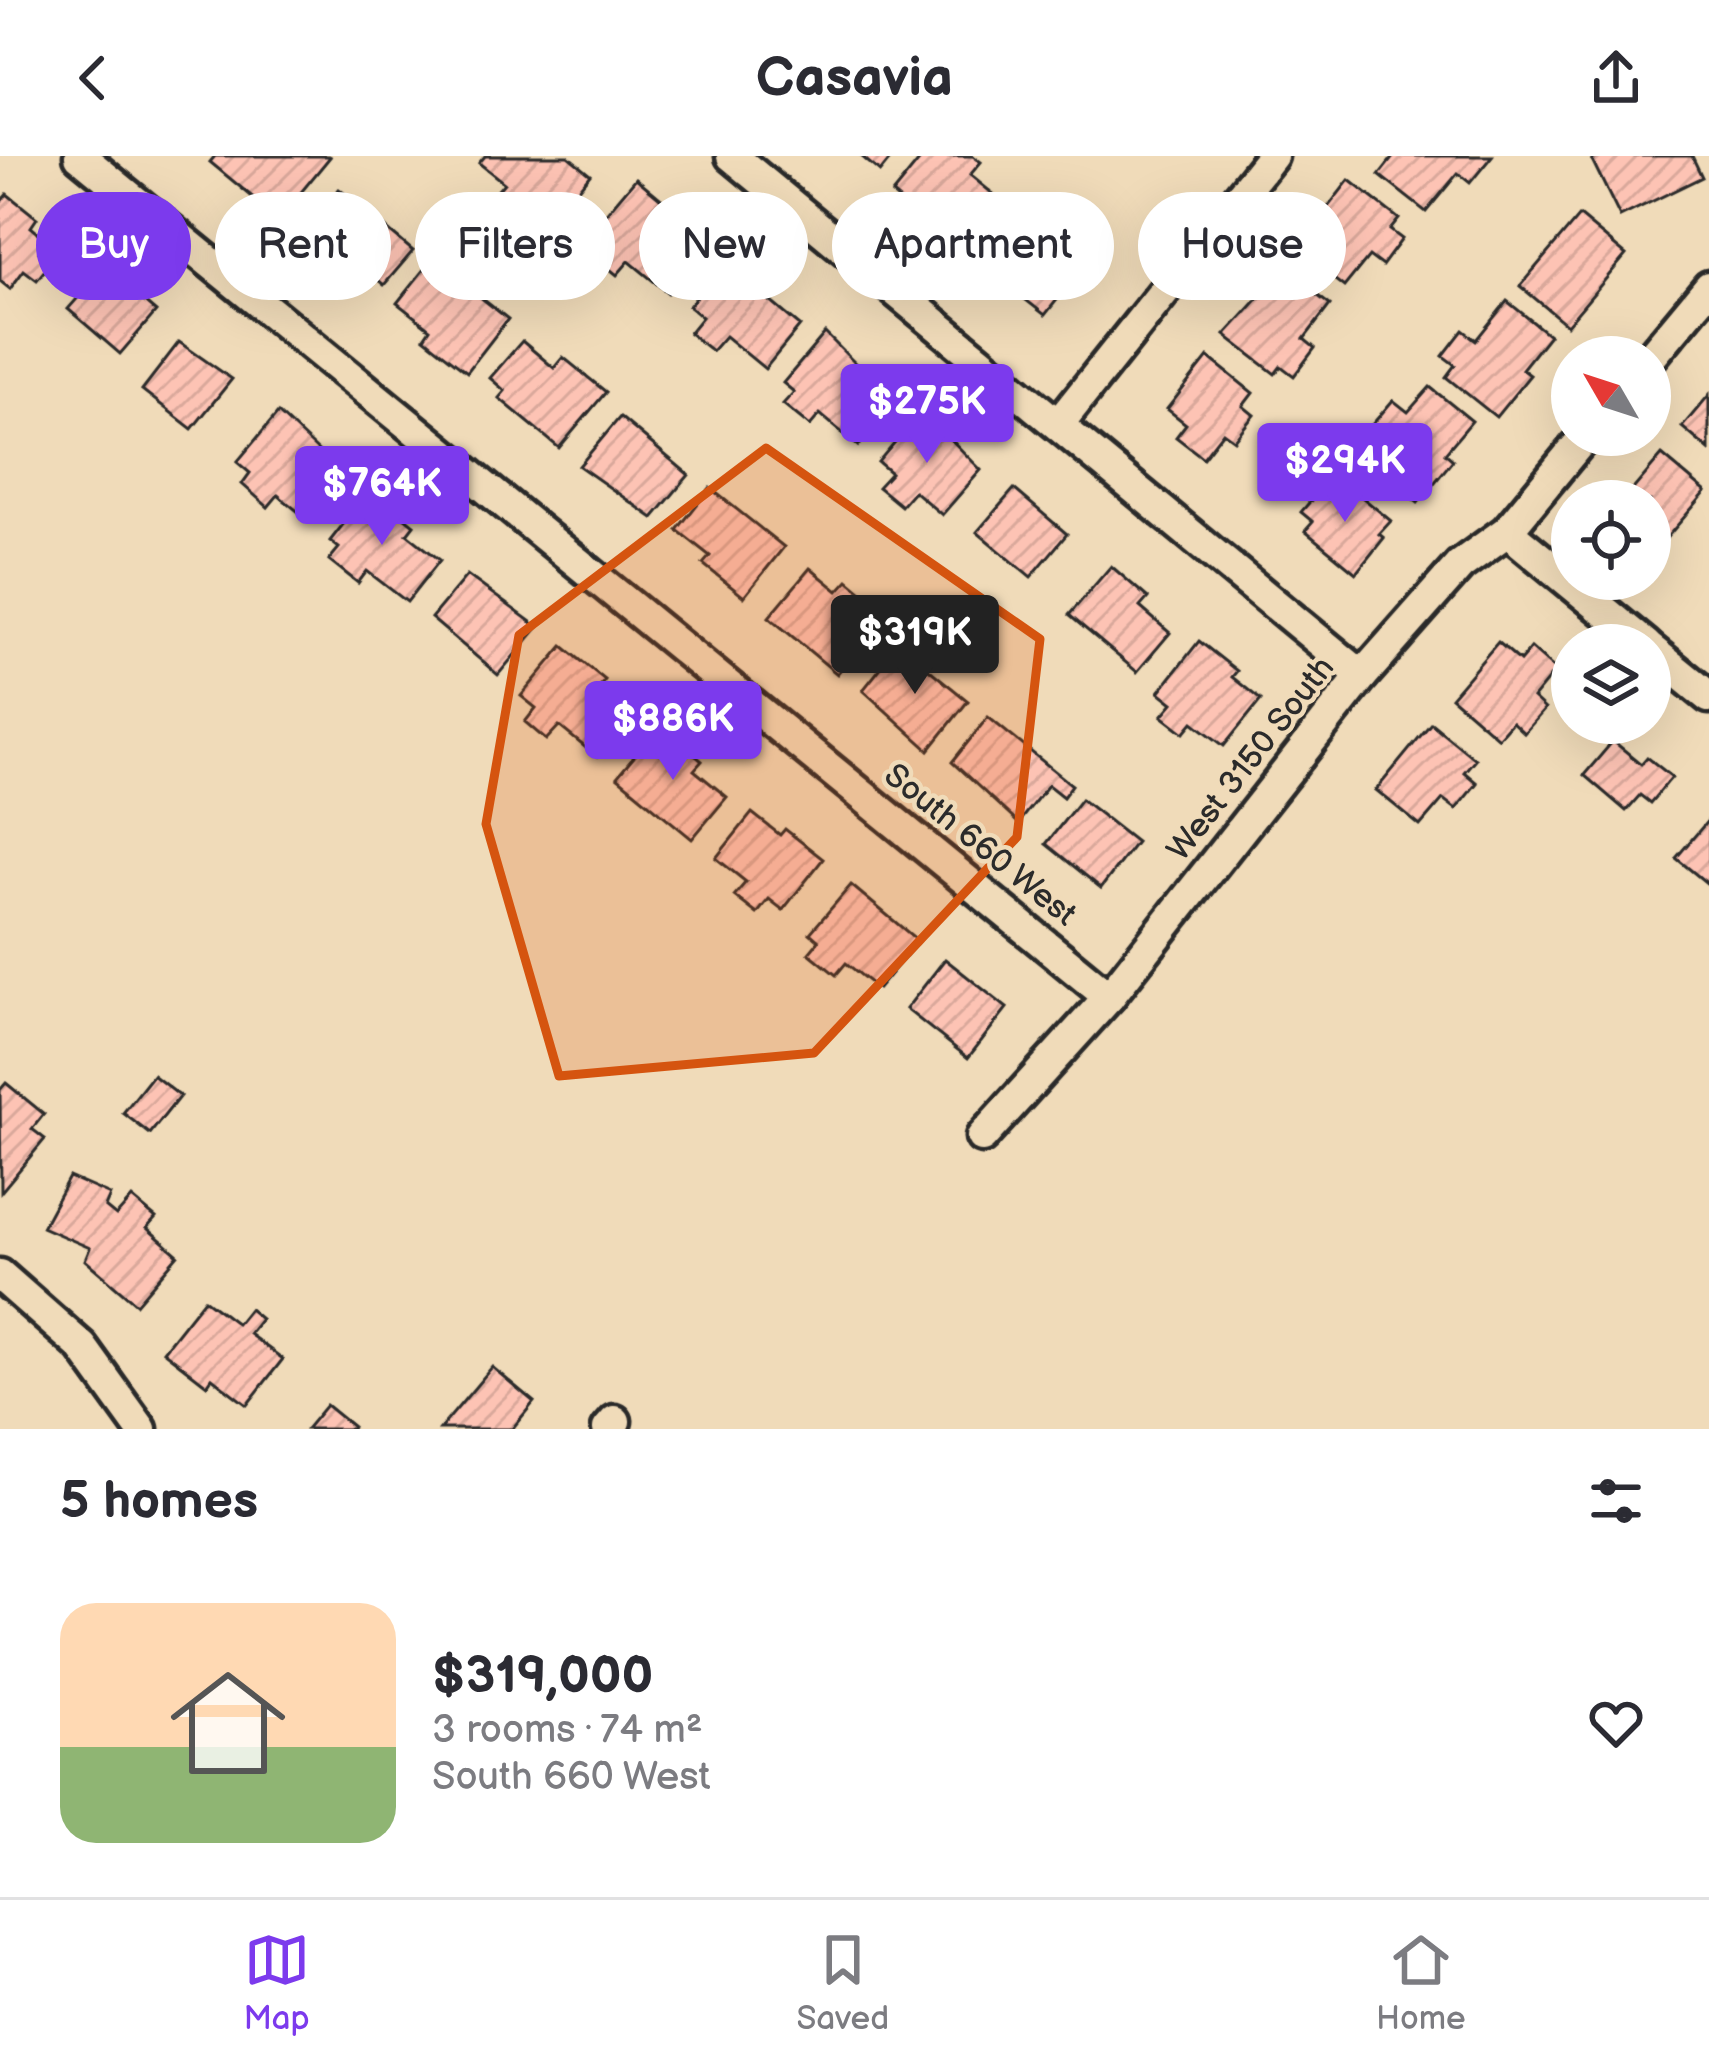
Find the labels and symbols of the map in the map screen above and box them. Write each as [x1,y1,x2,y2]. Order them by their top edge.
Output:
north arrow [1551,336,1671,456]
pin: $275K [843,364,1011,466]
pin: $294K [1261,423,1429,525]
pin: $764K [298,446,466,548]
pin: $319K [831,595,999,697]
street label: West 3150 South [1159,649,1343,869]
pin: $886K [589,681,757,783]
street label: South 660 West [876,755,1084,935]

